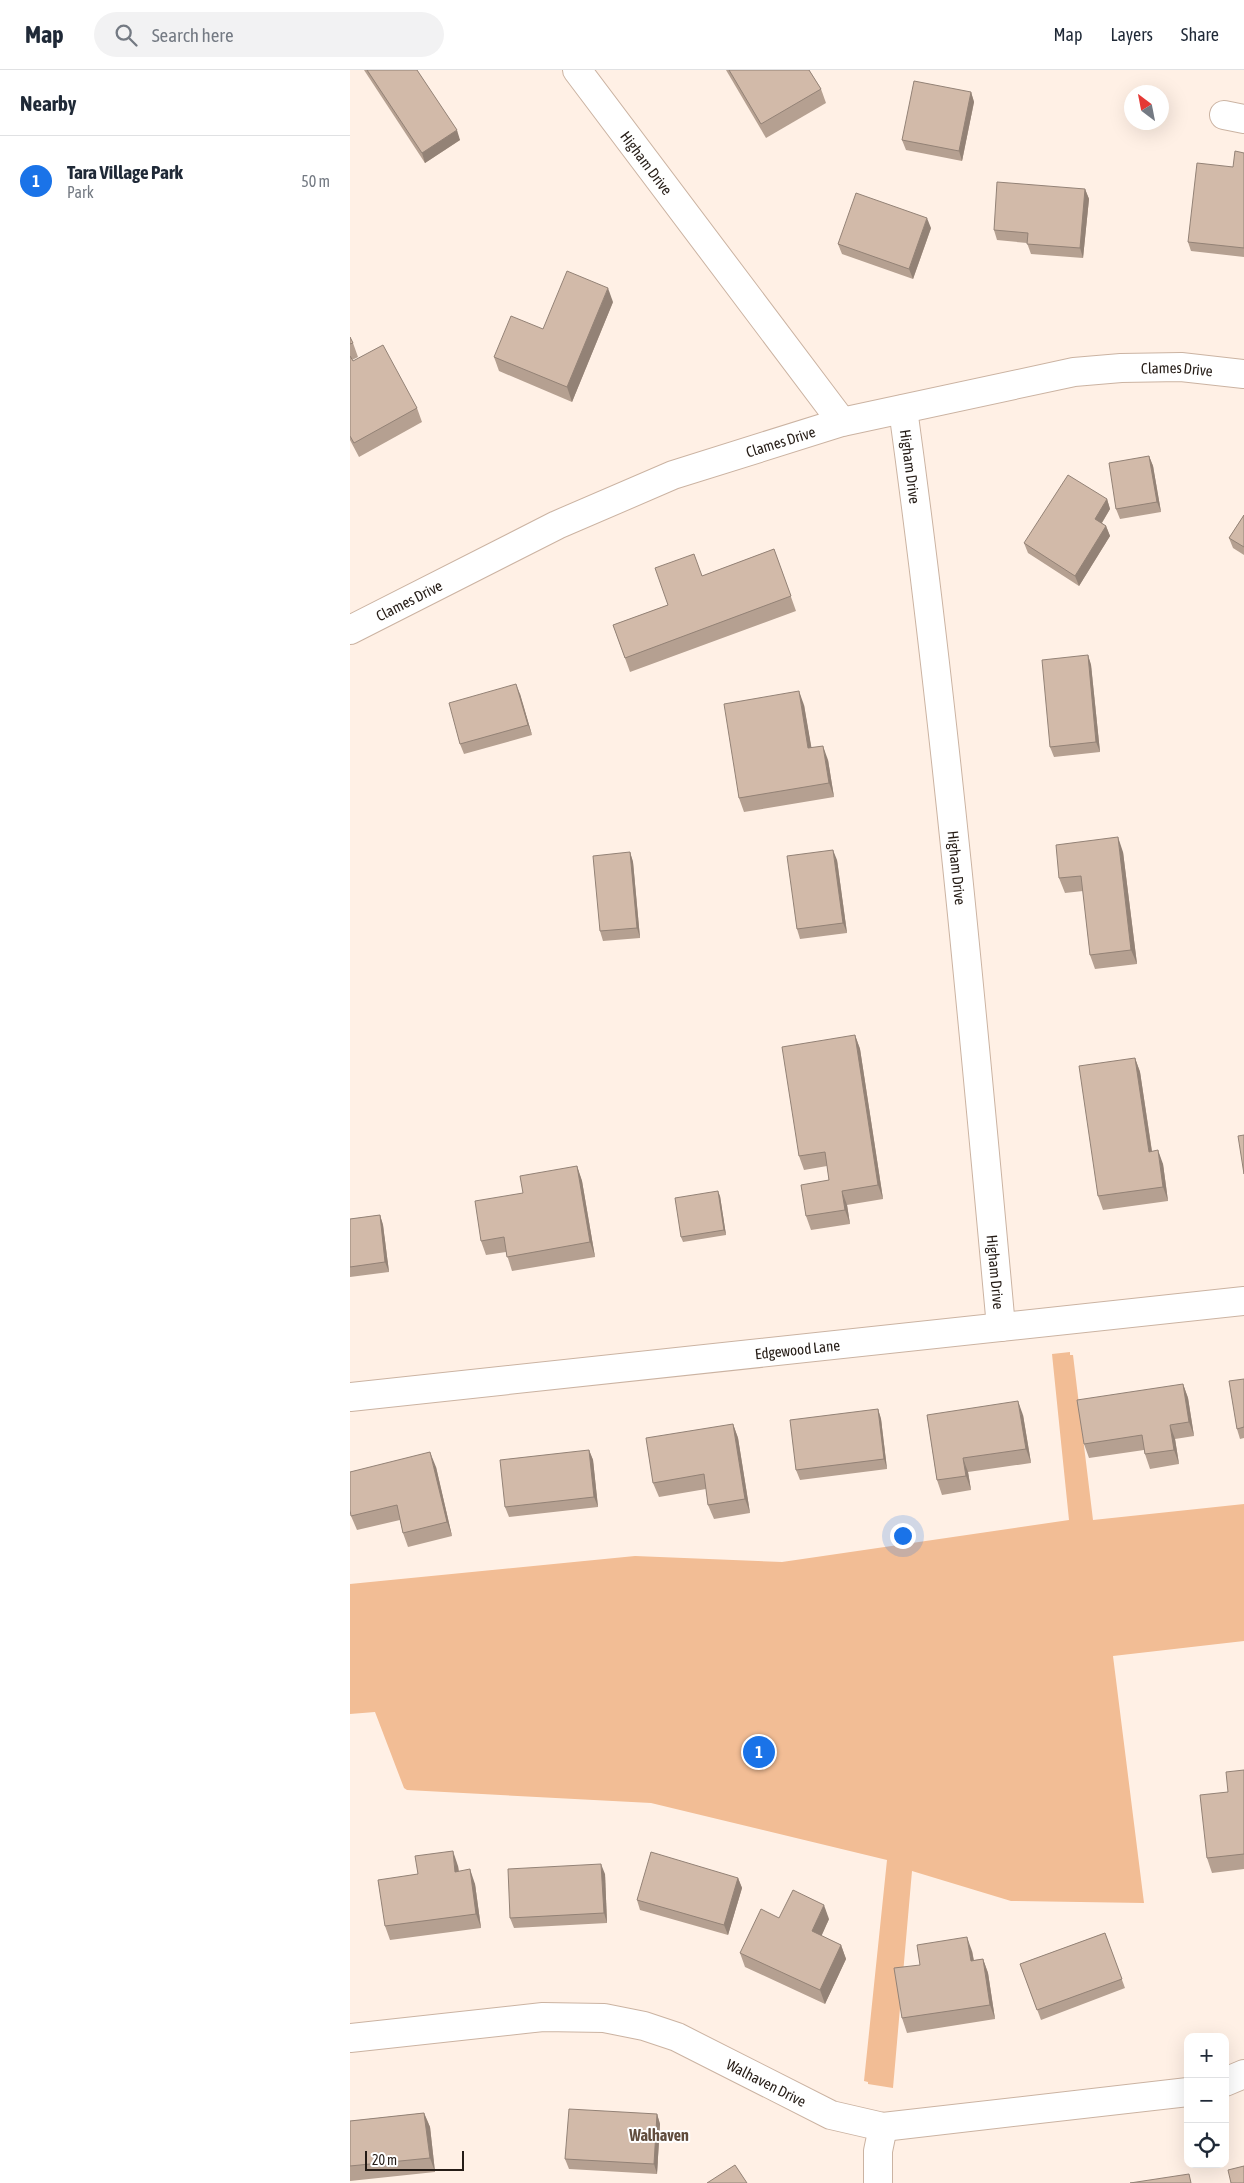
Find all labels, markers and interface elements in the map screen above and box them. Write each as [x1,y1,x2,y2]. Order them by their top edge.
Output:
search box [94,12,444,57]
text: Map [25,21,64,48]
icon: search [112,21,140,49]
text: Search here [152,24,234,46]
text: Map [1053,24,1082,45]
text: Layers [1110,24,1153,45]
text: Share [1181,24,1219,45]
north arrow [1124,85,1169,130]
text: Nearby [20,91,76,115]
street label: Higham Drive [617,128,676,198]
text: Tara Village Park [67,161,183,183]
text: 1 [32,172,40,190]
text: 50 m [301,172,330,190]
text: Park [67,183,94,201]
street label: Clames Drive [1141,358,1214,379]
street label: Clames Drive [744,422,817,460]
street label: Higham Drive [897,428,924,505]
street label: Clames Drive [373,576,445,624]
street label: Higham Drive [945,830,970,906]
street label: Higham Drive [984,1234,1008,1310]
street label: Edgewood Lane [754,1336,841,1362]
your location [890,1523,916,1549]
pin: 1 [743,1733,775,1771]
map controls [1184,2033,1229,2168]
button: + [1184,2033,1229,2078]
street label: Walhaven Drive [724,2055,809,2110]
button: − [1184,2078,1229,2123]
button: locate [1184,2123,1229,2168]
district label: Walhaven [628,2126,689,2144]
scale bar [365,2148,464,2171]
text: 20 m [372,2152,397,2168]

